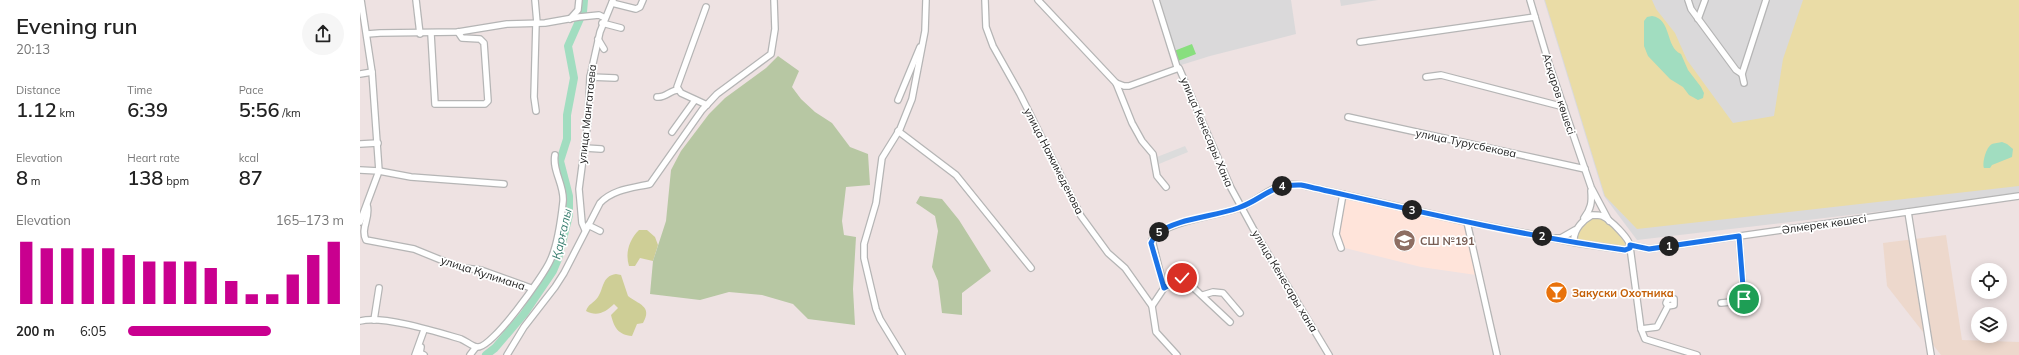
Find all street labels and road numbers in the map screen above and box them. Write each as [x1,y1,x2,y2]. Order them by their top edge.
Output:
street label: Асқаров көшесі [1539,52,1579,136]
street label: улица Мангатаева [575,64,599,164]
street label: улица Кенесары Хана [1177,75,1237,189]
street label: улица Нажимеденова [1021,105,1087,217]
street label: улица Турусбекова [1414,126,1518,160]
street label: Әлмерек көшесі [1781,211,1867,237]
street label: улица Кенесары хана [1249,227,1321,335]
street label: улица Кулимана [439,253,527,293]

